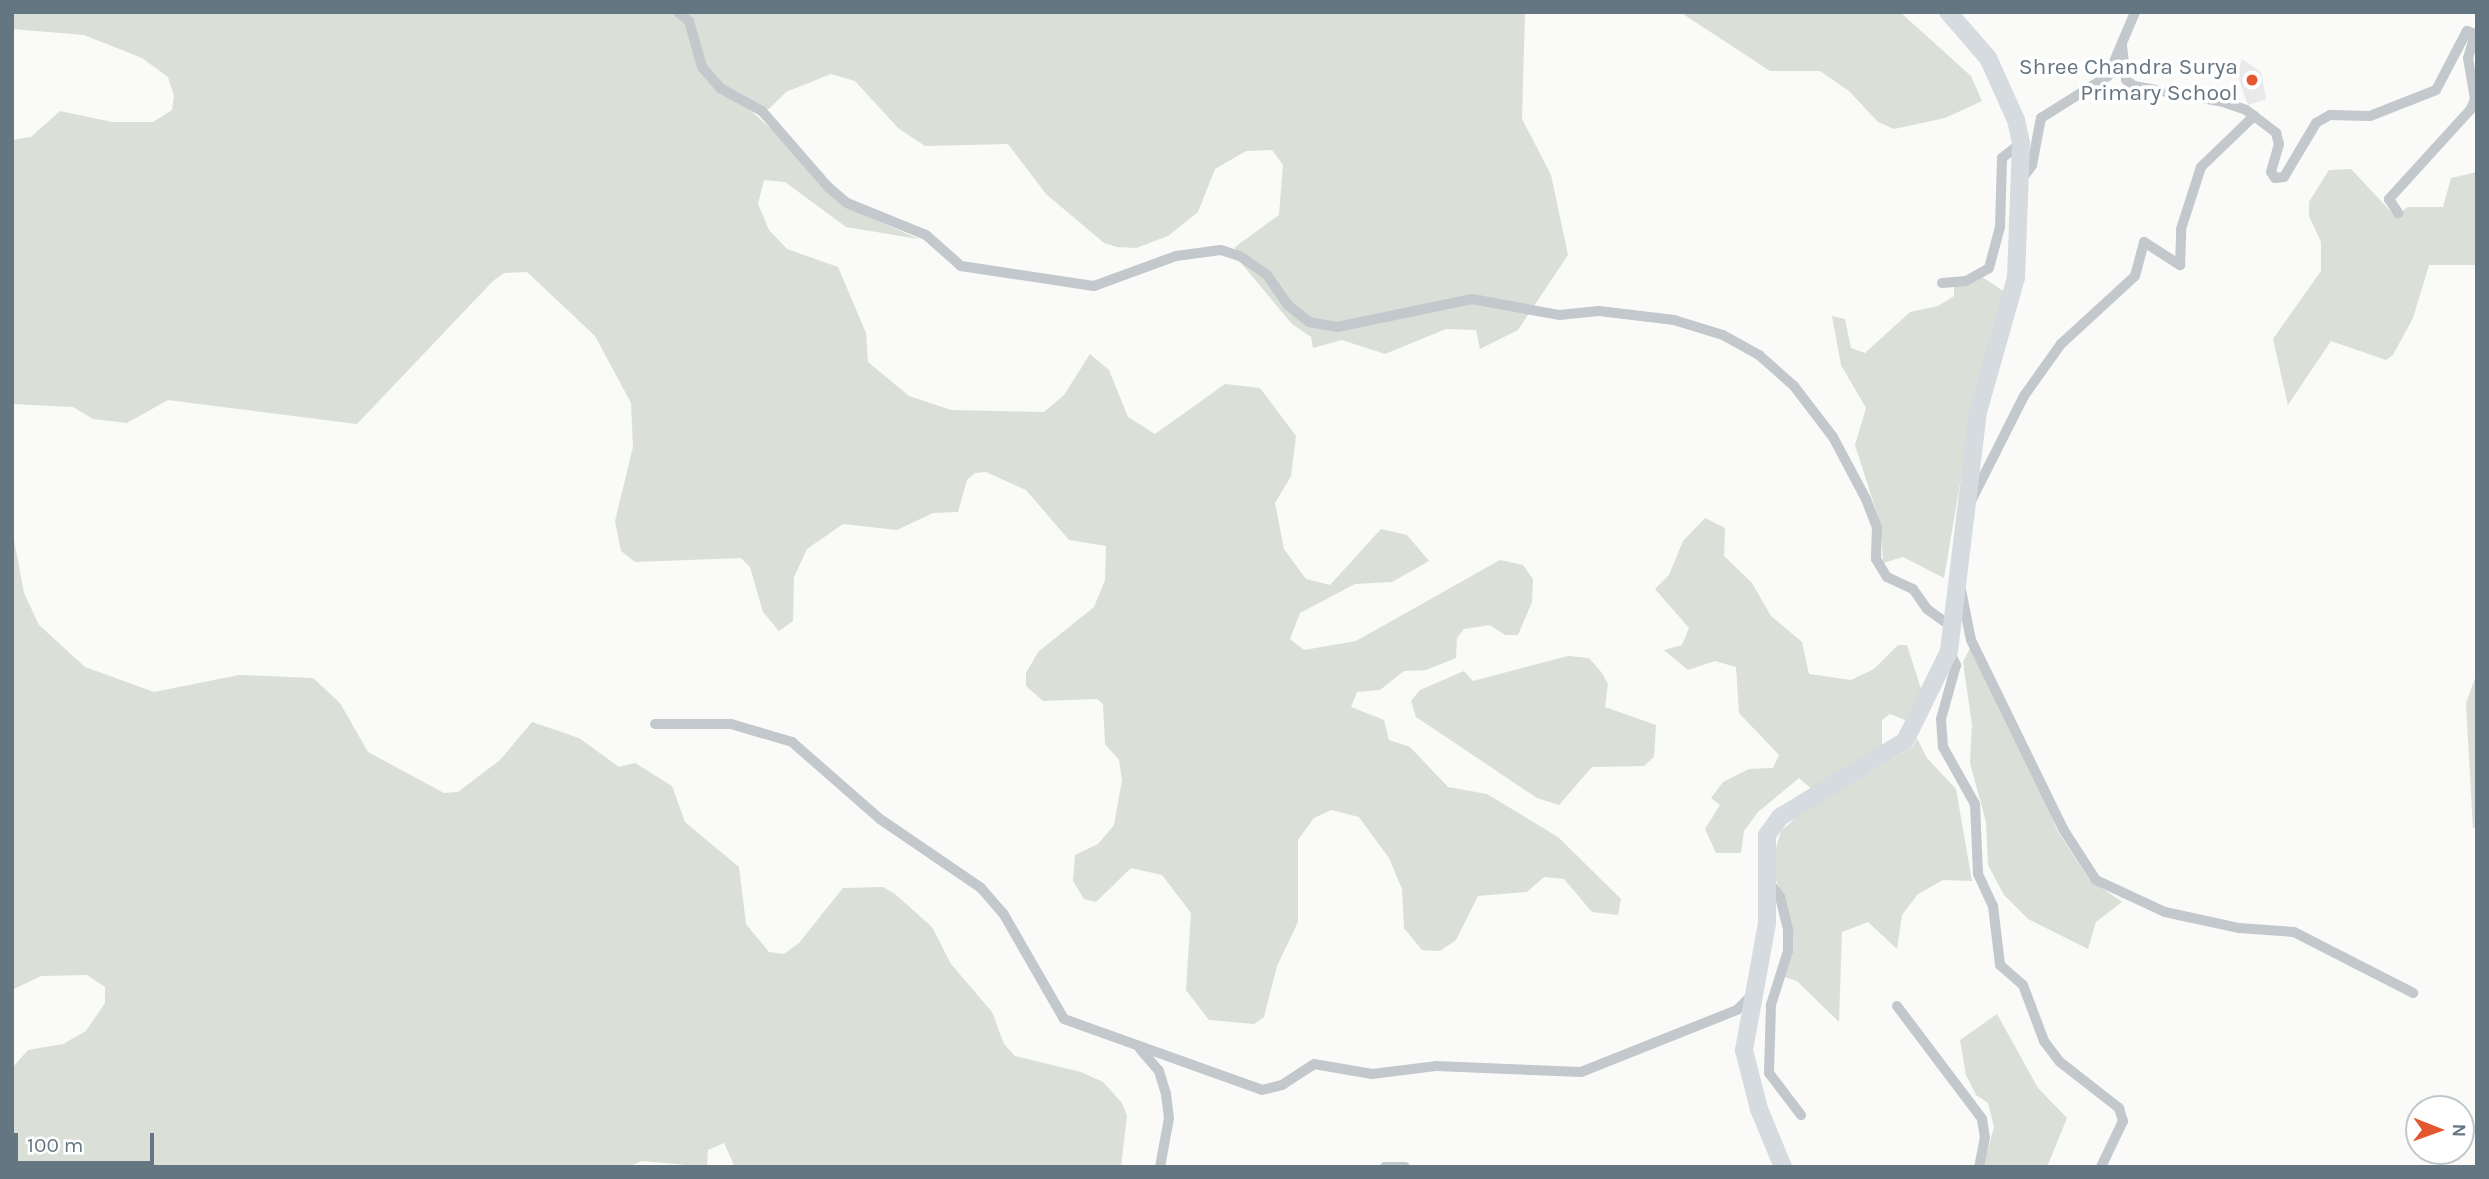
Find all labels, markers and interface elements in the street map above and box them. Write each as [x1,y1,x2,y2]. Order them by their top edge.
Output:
place label: Shree Chandra Surya Primary School [2019,53,2238,107]
marker: Shree Chandra Surya Primary School [2244,72,2260,88]
north arrow [2405,1095,2475,1165]
scale bar [18,1120,158,1164]
text: N [2448,1123,2470,1137]
text: 100 m [27,1133,84,1157]

